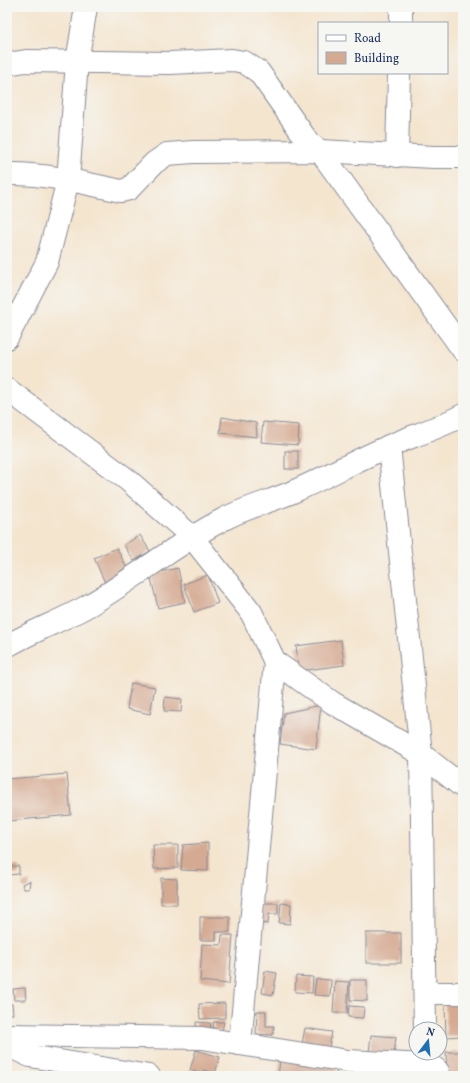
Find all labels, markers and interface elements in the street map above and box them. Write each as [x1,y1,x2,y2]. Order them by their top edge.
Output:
legend [318,22,448,74]
text: Road [354,31,381,47]
text: Building [354,51,399,67]
north arrow [408,1021,448,1061]
text: N [424,1025,436,1041]

